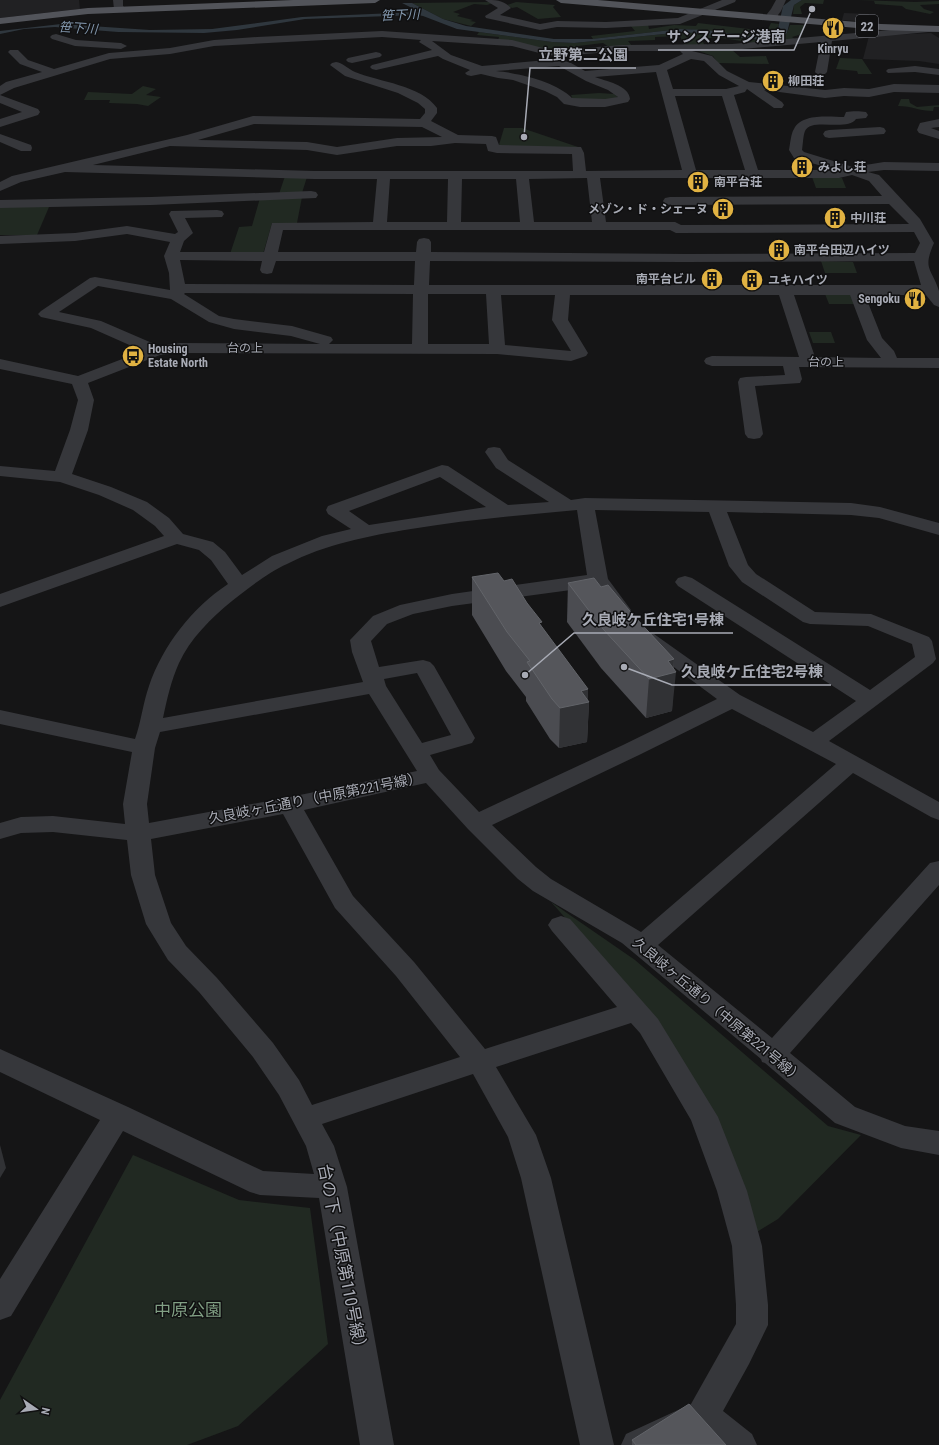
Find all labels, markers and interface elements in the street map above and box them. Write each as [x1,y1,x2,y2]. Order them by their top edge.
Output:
water label: 笹下川 [380,7,422,23]
restaurant icon: Kinryu [820,15,846,41]
road number: 22 [856,15,878,37]
water label: 笹下川 [58,19,100,37]
callout: サンステージ港南 [658,23,794,50]
text: サンステージ港南 [666,28,786,46]
callout: 立野第二公園 [530,41,636,68]
place label: Kinryu [818,42,849,56]
text: 立野第二公園 [538,46,628,64]
building icon: 柳田荘 [760,68,786,94]
place label: 柳田荘 [788,74,824,88]
building icon: みよし荘 [789,154,815,180]
place label: みよし荘 [818,160,866,174]
building icon: 南平台荘 [685,169,711,195]
place label: 南平台荘 [714,175,762,189]
building icon: メゾン・ド・シェーヌ [710,196,736,222]
place label: メゾン・ド・シェーヌ [588,202,708,216]
building icon: 中川荘 [822,205,848,231]
place label: 中川荘 [850,211,886,225]
building icon: 南平台田辺ハイツ [766,237,792,263]
place label: 南平台田辺ハイツ [794,243,890,257]
building icon: 南平台ビル [699,266,725,292]
building icon: ユキハイツ [739,267,765,293]
place label: 南平台ビル [636,272,696,286]
place label: ユキハイツ [768,273,828,287]
restaurant icon: Sengoku [902,286,928,312]
place label: Sengoku [858,292,900,306]
street label: 台の上 [227,341,263,355]
place label: Housing Estate North [148,342,208,370]
bus stop icon: Housing Estate North [120,343,146,369]
street label: 台の上 [808,355,844,369]
callout: 久良岐ケ丘住宅1号棟 [574,606,733,633]
text: 久良岐ケ丘住宅1号棟 [582,611,724,629]
callout: 久良岐ケ丘住宅2号棟 [672,658,831,685]
text: 久良岐ケ丘住宅2号棟 [681,663,823,681]
street label: 久良岐ヶ丘通り（中原第221号線） [207,769,423,827]
street label: 久良岐ヶ丘通り（中原第221号線） [630,934,806,1086]
street label: 台の下（中原第110号線） [315,1162,371,1358]
park label: 中原公園 [154,1300,222,1320]
north arrow [16,1389,56,1429]
text: N [38,1406,52,1416]

